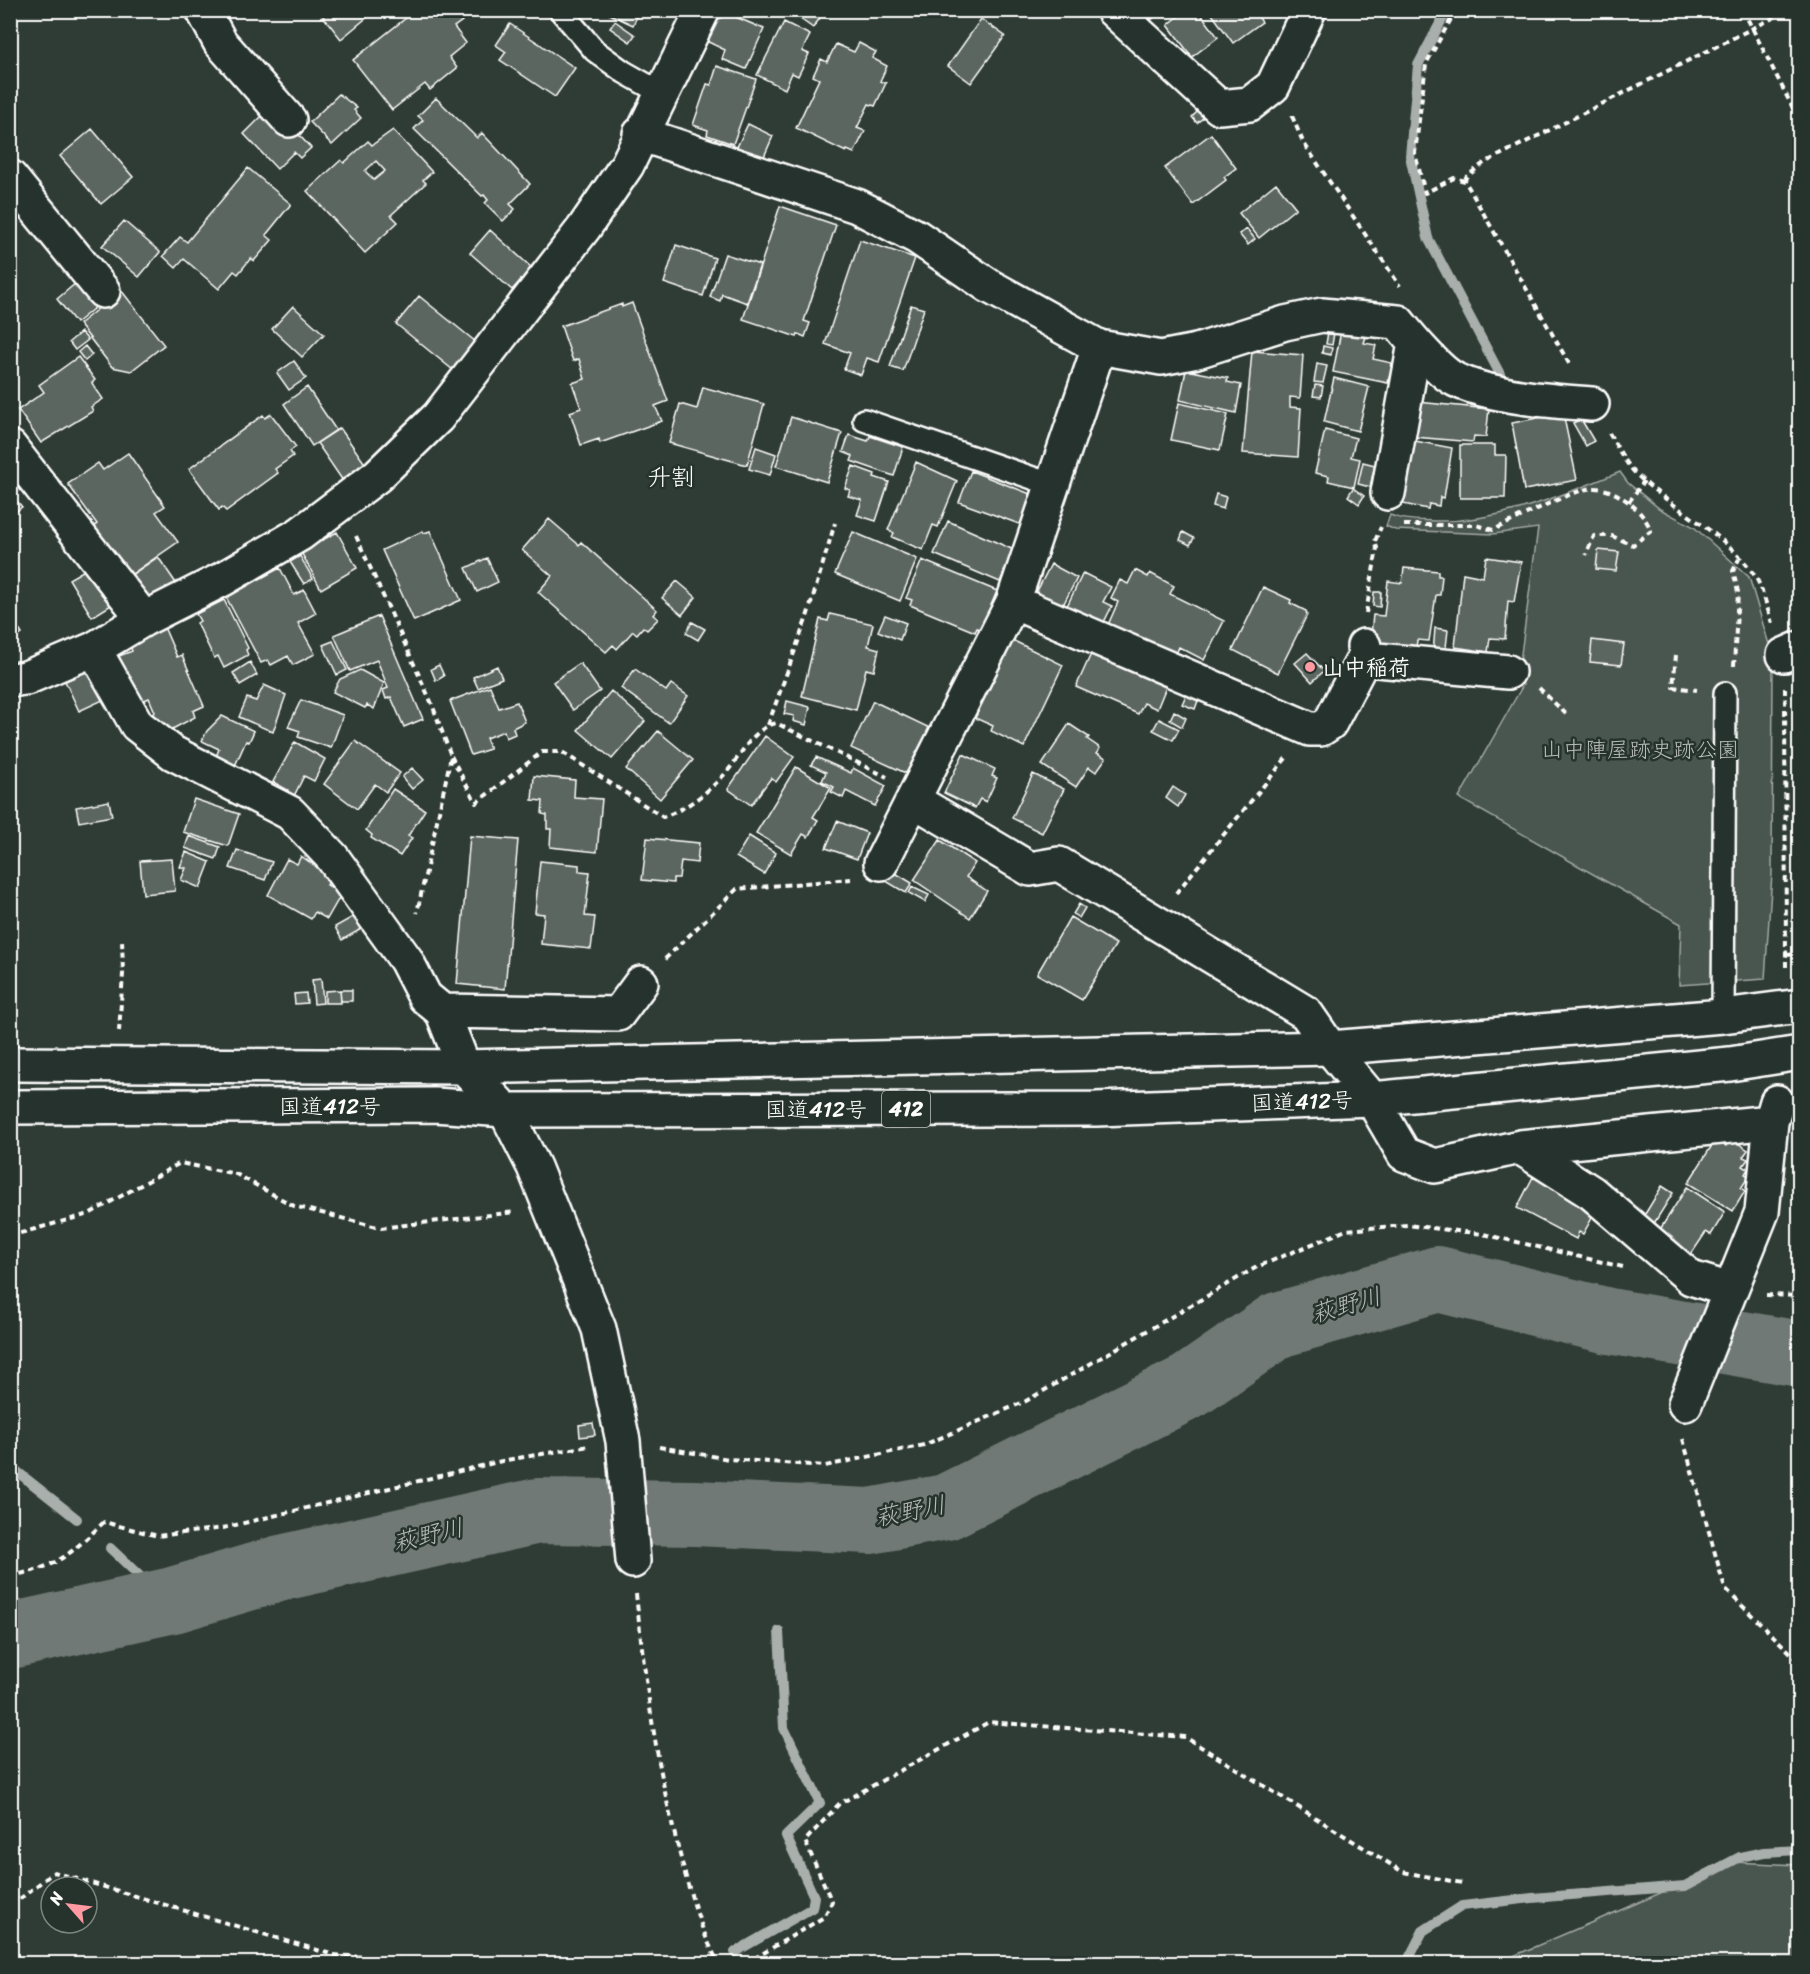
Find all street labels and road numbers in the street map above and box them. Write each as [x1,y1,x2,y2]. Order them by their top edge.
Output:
street label: 国道412号 [1250,1080,1354,1123]
street label: 国道412号 [279,1087,381,1126]
street label: 国道412号 [765,1090,867,1129]
road number: 412 [882,1091,930,1127]

